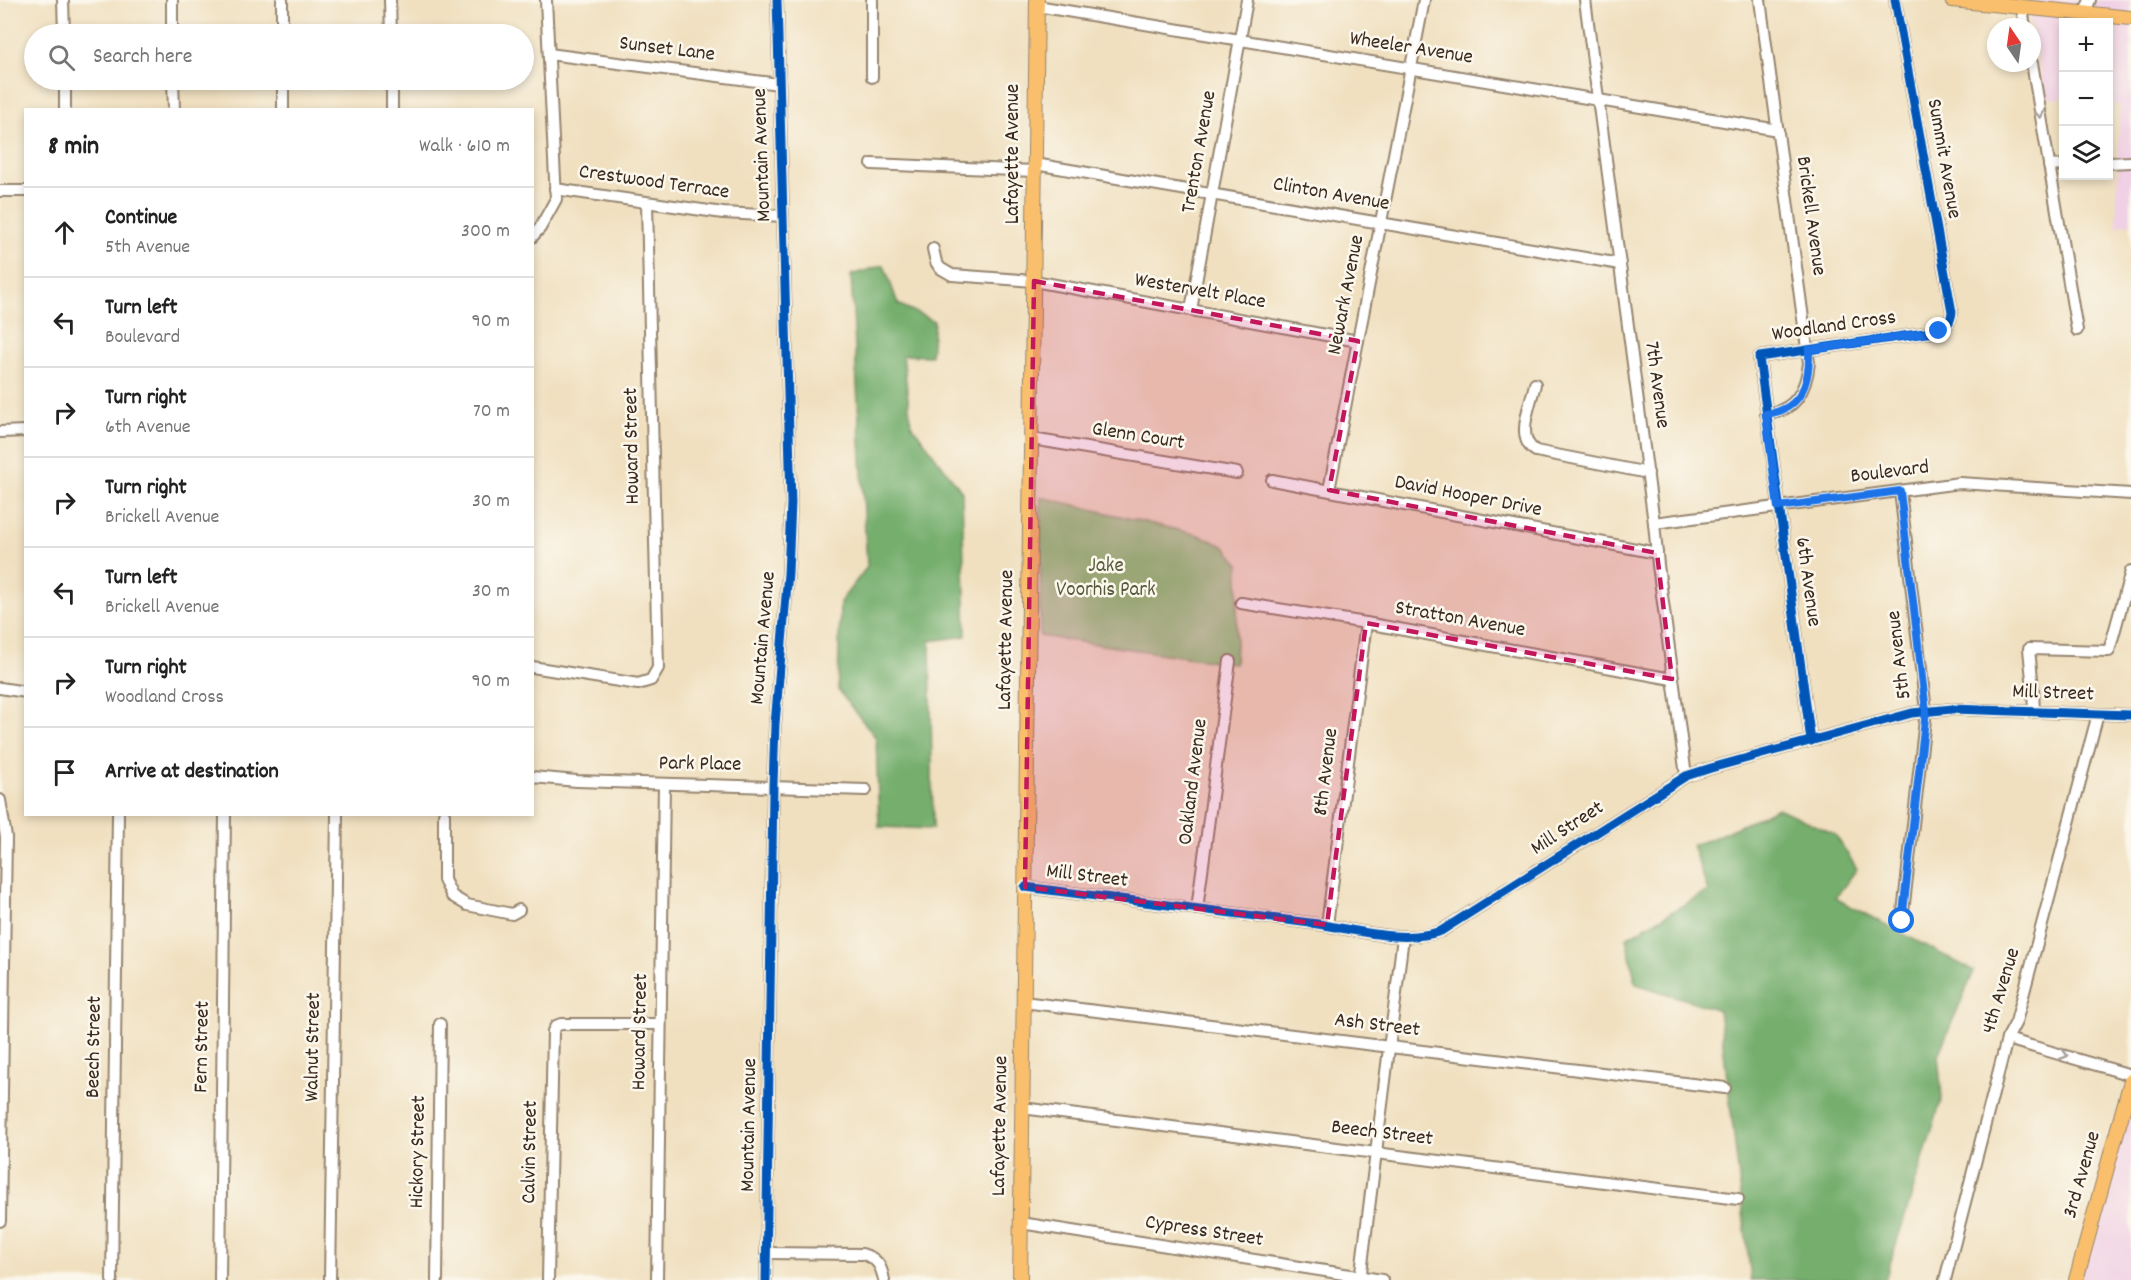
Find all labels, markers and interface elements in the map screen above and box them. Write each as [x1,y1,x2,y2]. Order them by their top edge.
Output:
north arrow [1987,18,2041,72]
map controls [2059,18,2113,180]
button: + [2059,18,2113,72]
search box [24,24,534,90]
street label: Wheeler Avenue [1347,24,1475,74]
street label: Sunset Lane [618,29,716,71]
icon: search [45,41,78,74]
text: Search here [93,42,192,73]
button: − [2059,72,2113,126]
street label: Lafayette Avenue [999,84,1029,224]
street label: Mountain Avenue [746,88,780,222]
street label: Trenton Avenue [1174,88,1226,216]
street label: Summit Avenue [1918,97,1968,221]
one-way arrow [2034,110,2046,119]
button: layers [2059,126,2113,180]
text: 8 min [48,129,99,166]
text: Walk · 610 m [419,133,510,161]
street label: Brickell Avenue [1787,154,1833,278]
street label: Crestwood Terrace [577,158,731,208]
street label: Clinton Avenue [1270,170,1392,220]
text: Continue [105,203,177,234]
icon: ahead [48,216,81,249]
text: 300 m [461,218,510,246]
street label: Newark Avenue [1321,232,1373,358]
text: 5th Avenue [105,234,190,262]
street label: Westervelt Place [1132,266,1268,318]
text: Turn left [105,293,177,324]
street label: Woodland Cross [1770,303,1898,351]
icon: left [48,306,81,339]
text: 90 m [472,308,510,336]
route end [1925,317,1951,343]
text: Boulevard [105,324,180,352]
street label: 7th Avenue [1635,339,1677,431]
text: Turn right [105,383,187,414]
street label: Howard Street [617,387,649,505]
icon: right [48,396,81,429]
text: 70 m [473,398,510,426]
text: 6th Avenue [105,414,191,442]
street label: Glenn Court [1090,415,1187,459]
street label: Boulevard [1849,453,1931,493]
street label: David Hooper Drive [1392,468,1544,526]
text: Turn right [105,473,187,504]
icon: right [48,486,81,519]
text: 30 m [472,488,510,516]
text: Brickell Avenue [105,504,219,532]
street label: 6th Avenue [1786,535,1828,629]
park label: Jake Voorhis Park [1056,552,1156,606]
text: Turn left [105,563,177,594]
street label: Mountain Avenue [743,570,785,706]
street label: Lafayette Avenue [991,570,1023,710]
icon: left [48,576,81,609]
text: 30 m [472,578,510,606]
text: Brickell Avenue [105,594,219,622]
street label: Stratton Avenue [1393,594,1527,646]
street label: 5th Avenue [1880,609,1920,701]
text: Turn right [105,653,187,684]
icon: right [48,666,81,699]
text: 90 m [472,668,510,696]
street label: Mill Street [2012,678,2095,710]
text: Woodland Cross [105,684,224,712]
street label: Oakland Avenue [1171,717,1217,847]
street label: 8th Avenue [1307,726,1347,818]
street label: Park Place [658,749,742,781]
icon: arrive [48,756,81,789]
text: Arrive at destination [105,757,279,788]
street label: Mill Street [1525,794,1611,864]
street label: Mill Street [1044,857,1130,897]
route start [1888,907,1914,933]
street label: 4th Avenue [1975,944,2029,1038]
street label: Howard Street [625,973,657,1091]
street label: Walnut Street [298,992,330,1102]
street label: Beech Street [79,995,111,1098]
street label: Fern Street [187,1001,219,1093]
street label: Ash Street [1333,1006,1422,1046]
one-way arrow [2058,1048,2069,1060]
street label: Lafayette Avenue [985,1056,1017,1196]
street label: Mountain Avenue [734,1058,766,1192]
street label: Hickory Street [403,1095,435,1209]
street label: Calvin Street [515,1100,547,1204]
street label: Beech Street [1329,1113,1435,1155]
street label: 3rd Avenue [2056,1128,2110,1222]
street label: Cypress Street [1143,1208,1265,1256]

